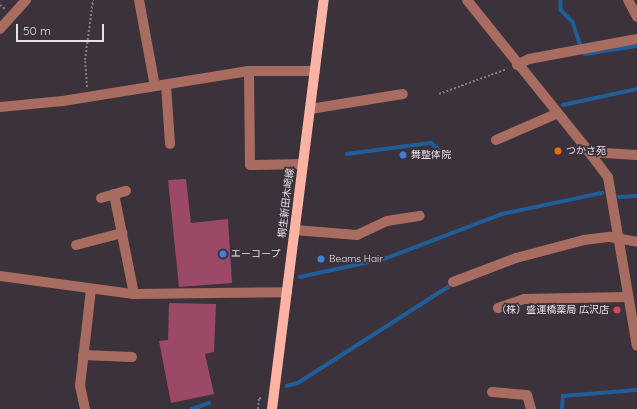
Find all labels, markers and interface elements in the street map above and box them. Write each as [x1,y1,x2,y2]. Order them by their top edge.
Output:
scale bar [18,16,106,42]
text: 50 m [23,23,51,38]
place label: つかさ苑 [566,145,606,157]
marker: つかさ苑 [553,146,563,156]
place label: 舞整体院 [411,149,451,161]
marker: 舞整体院 [398,150,408,160]
street label: 桐生新田木崎線 [276,168,296,238]
place label: エーコープ [231,248,281,260]
marker: エーコープ [218,249,228,259]
place label: Beams Hair [329,253,383,265]
marker: Beams Hair [316,254,326,264]
place label: （株）盛運橋薬局 広沢店 [496,304,609,316]
marker: （株）盛運橋薬局 広沢店 [612,305,622,315]

